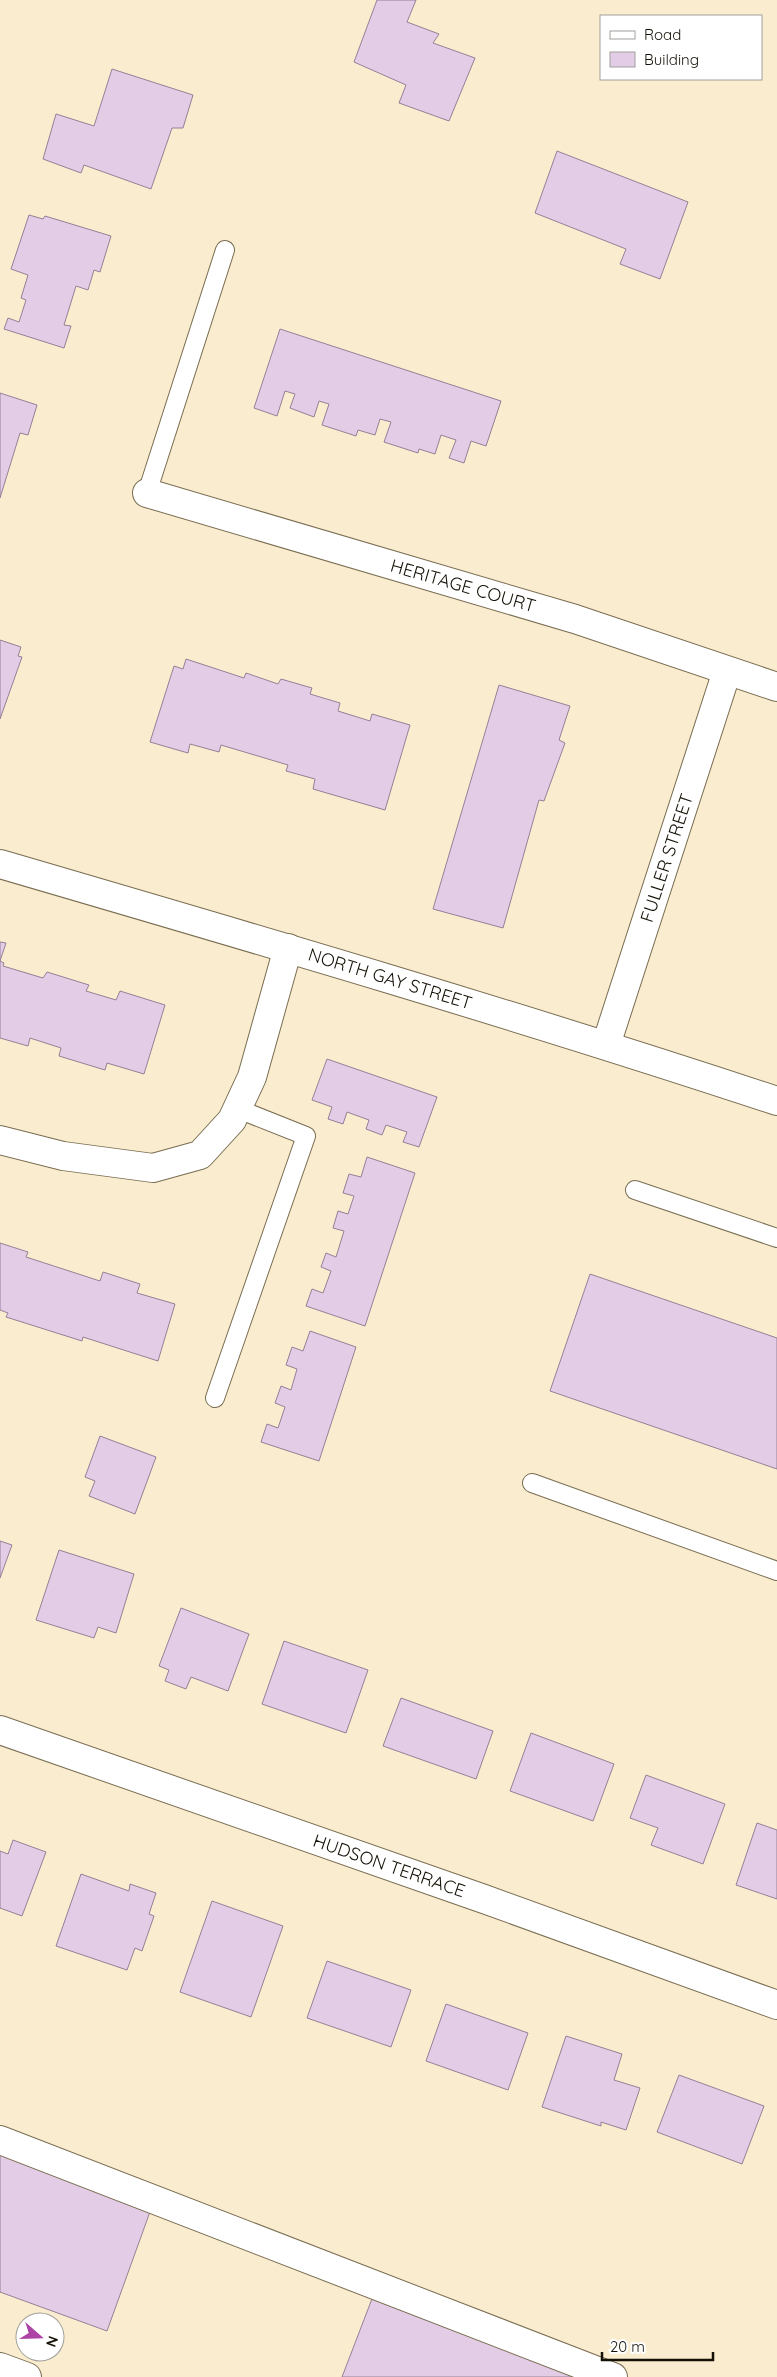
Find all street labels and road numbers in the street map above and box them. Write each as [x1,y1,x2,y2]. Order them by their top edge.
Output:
street label: HERITAGE COURT [388,554,538,617]
street label: FULLER STREET [635,791,698,925]
street label: NORTH GAY STREET [305,943,475,1014]
street label: HUDSON TERRACE [310,1829,468,1902]

